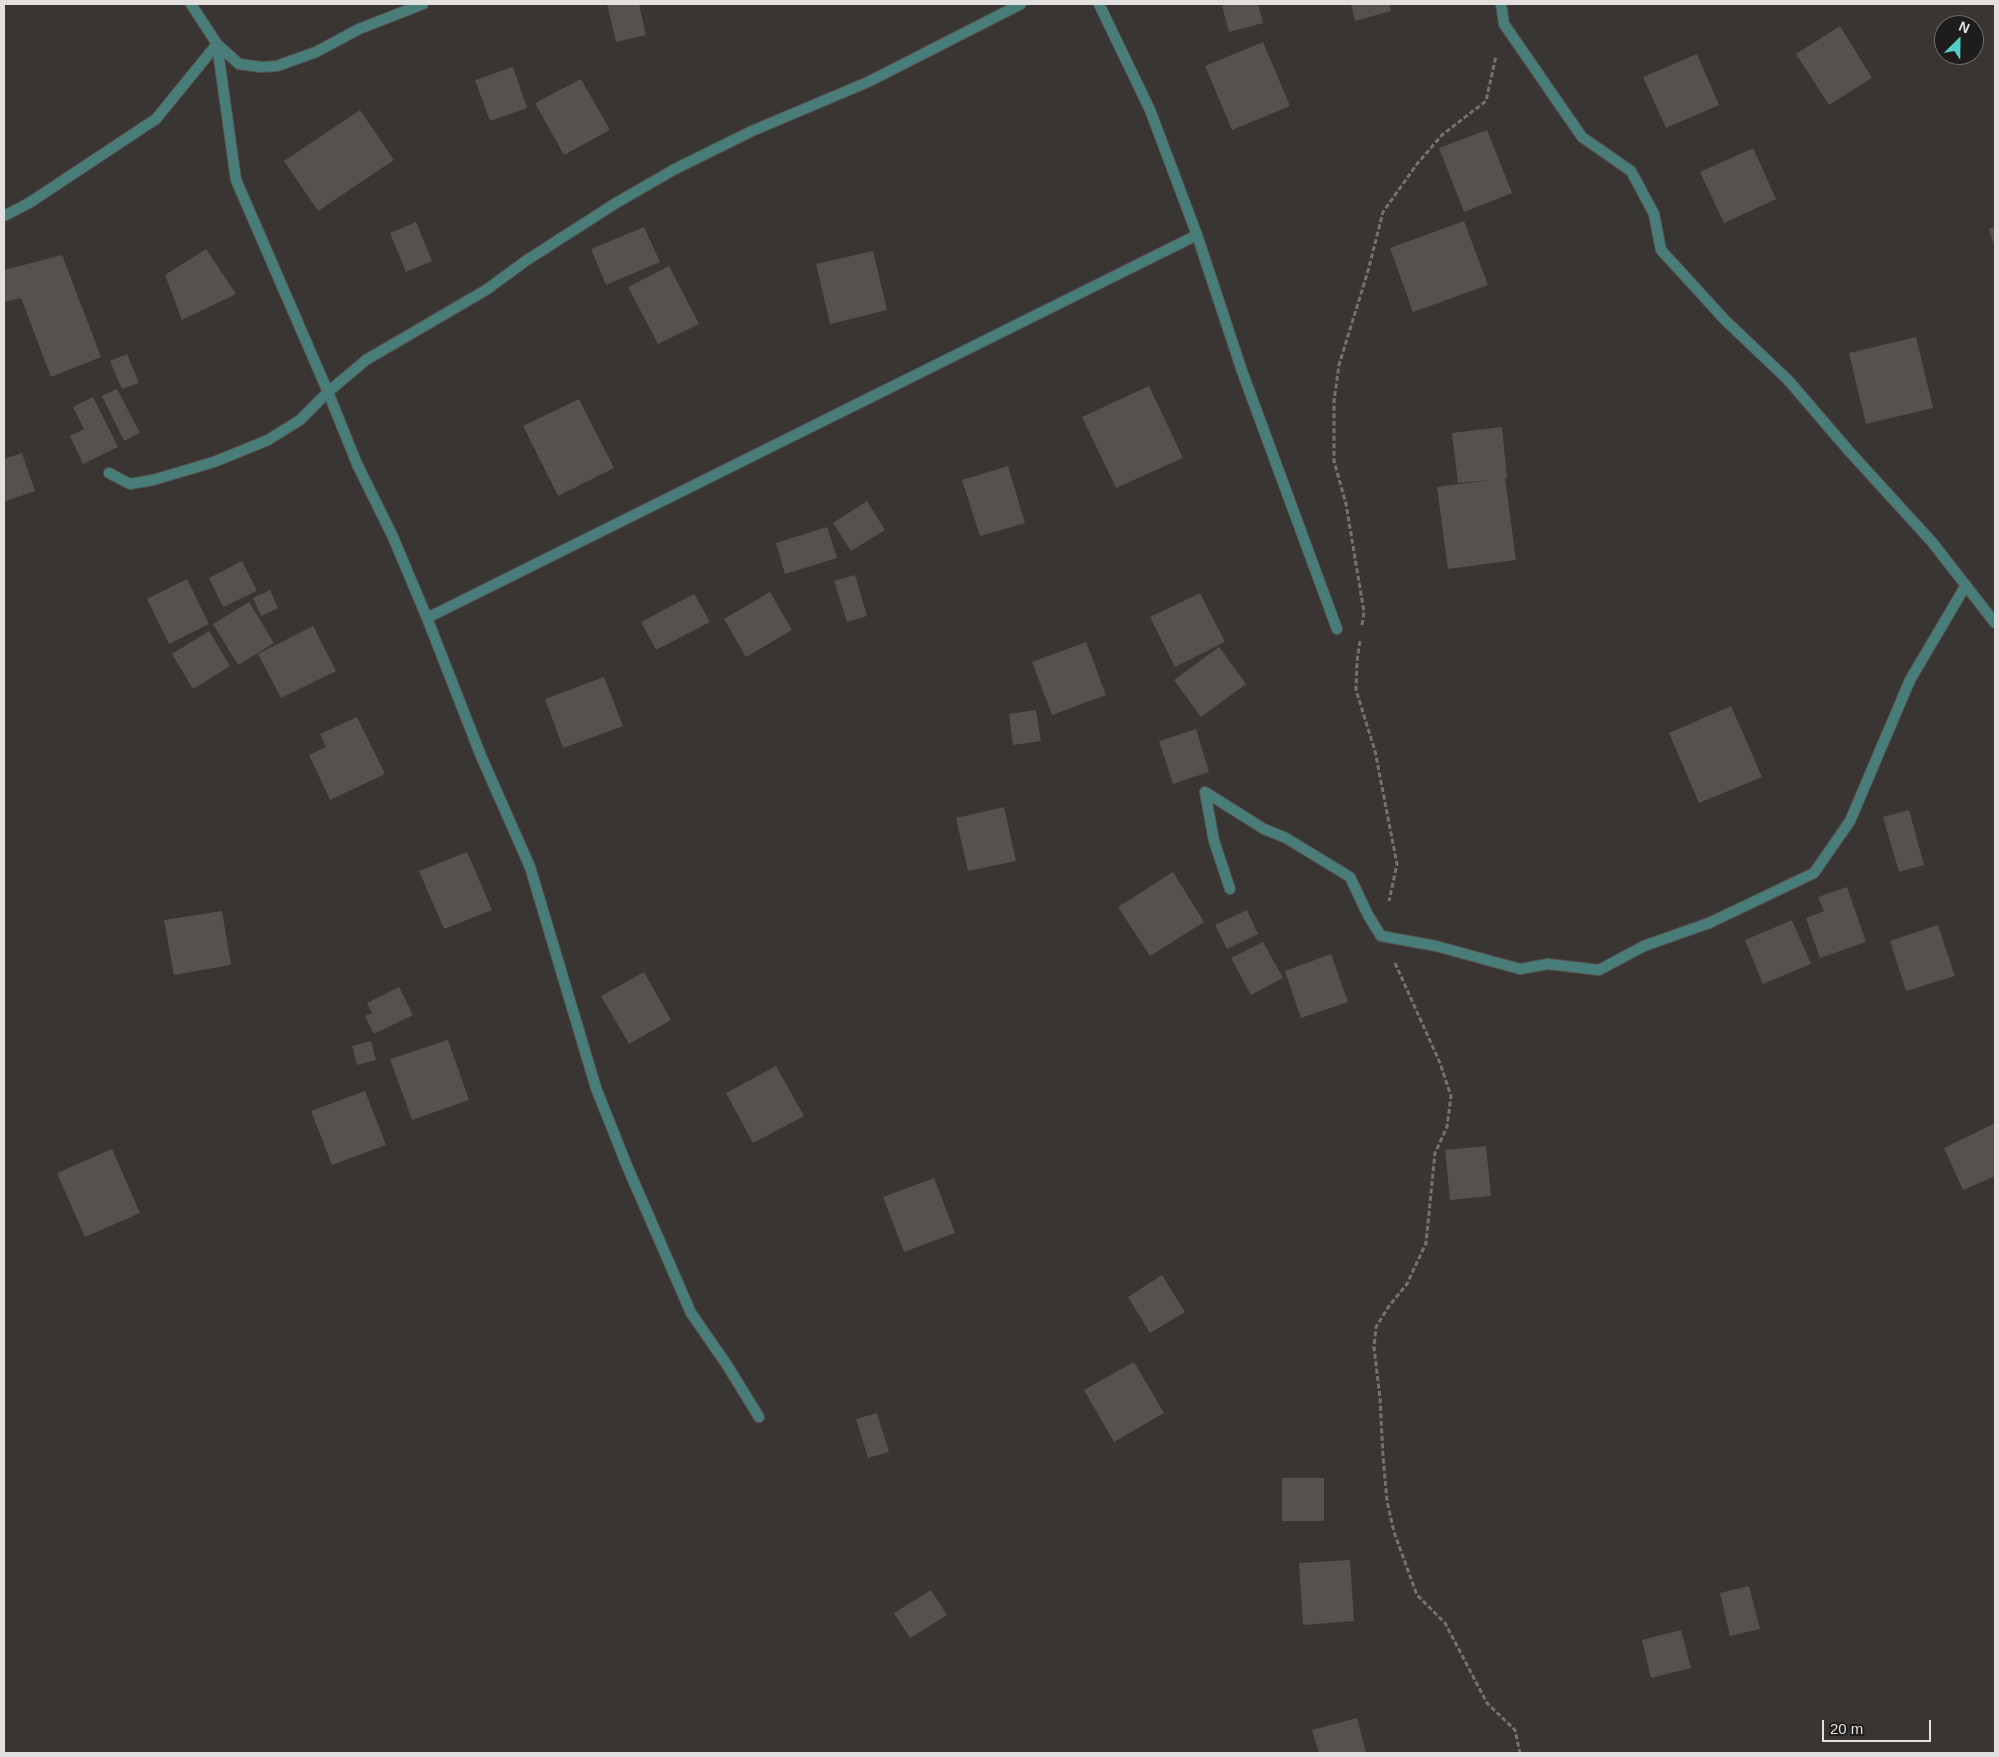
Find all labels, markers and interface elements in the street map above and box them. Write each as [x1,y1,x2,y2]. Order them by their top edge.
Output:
north arrow [1934,15,1984,65]
text: N [1957,18,1972,36]
scale bar [1824,1710,1933,1742]
text: 20 m [1830,1720,1863,1737]

